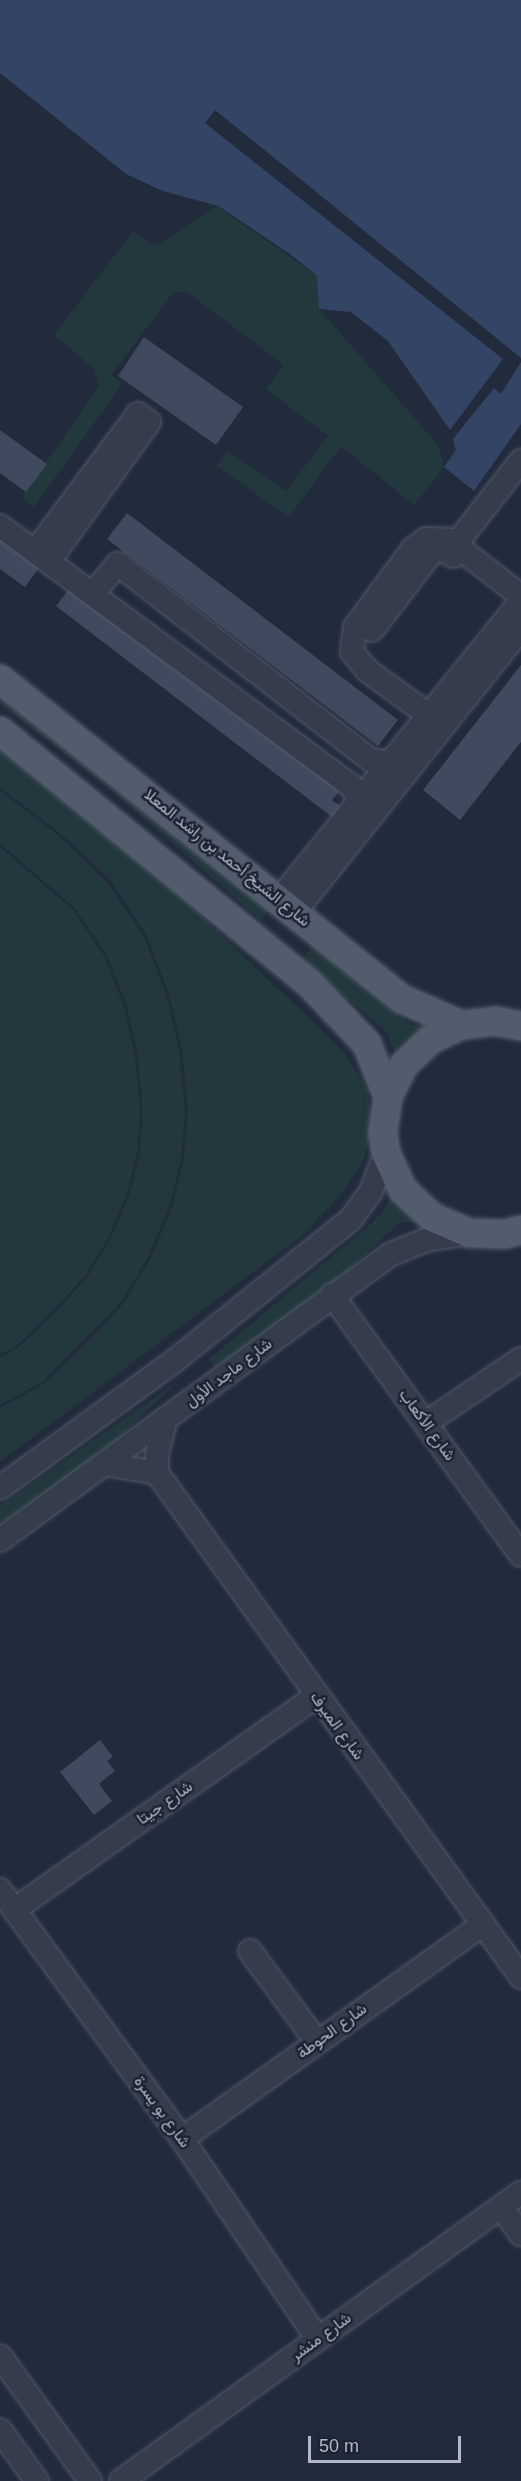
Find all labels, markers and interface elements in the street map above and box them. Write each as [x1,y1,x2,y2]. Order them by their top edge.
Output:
street label: شارع الشيخ أحمد بن راشد المعلا [140,785,314,931]
street label: شارع ماجد الأول [182,1334,276,1412]
street label: شارع الأكعاب [395,1385,459,1465]
street label: شارع الميرف [306,1688,368,1764]
street label: شارع جيتا [134,1777,196,1829]
street label: شارع الحوطة [293,1999,371,2063]
street label: شارع بو يسرة [130,2072,194,2152]
street label: شارع منشر [287,2309,355,2365]
scale bar [311,2424,464,2462]
text: 50 m [319,2436,359,2456]

